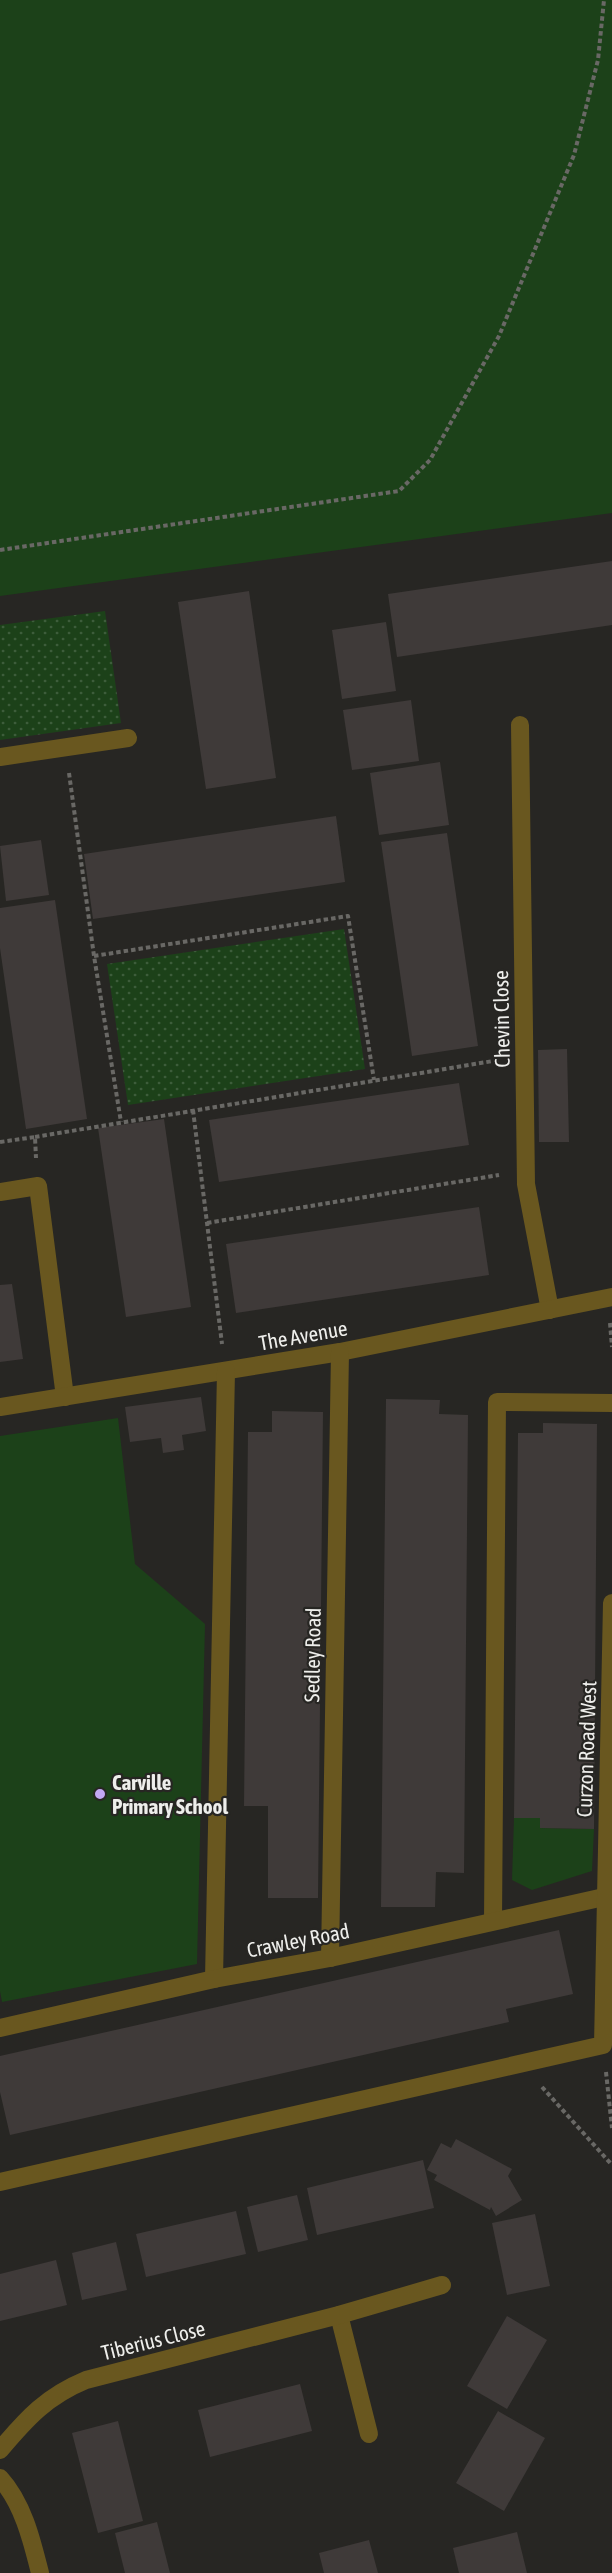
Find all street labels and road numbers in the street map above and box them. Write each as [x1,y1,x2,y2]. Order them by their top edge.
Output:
street label: Chevin Close [488,970,514,1068]
street label: The Avenue [257,1315,349,1355]
street label: Sedley Road [299,1608,325,1702]
street label: Curzon Road West [572,1680,600,1818]
street label: Crawley Road [245,1918,351,1962]
street label: Tiberius Close [99,2316,207,2364]

